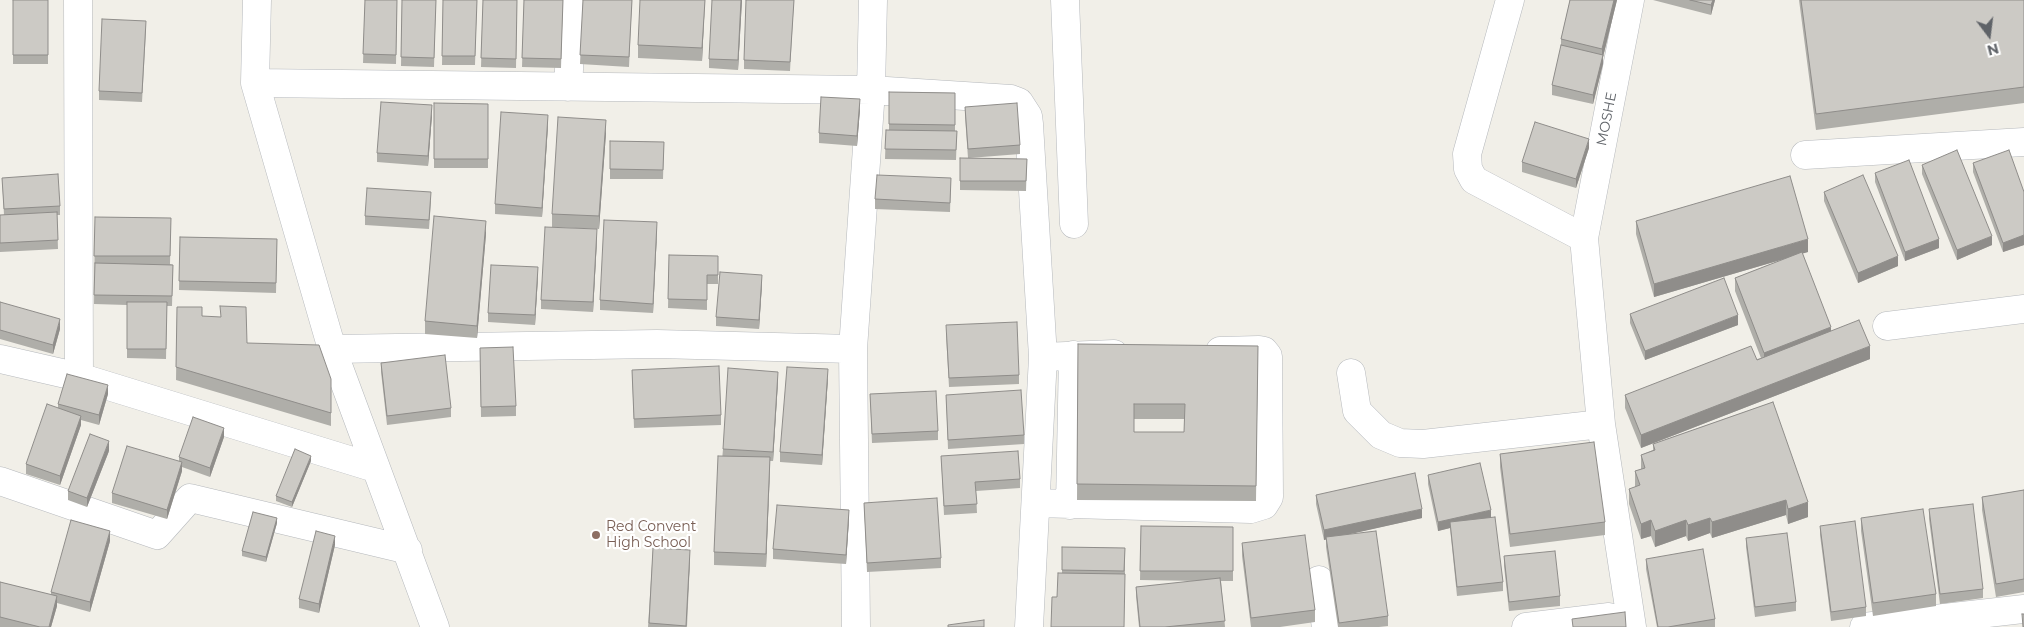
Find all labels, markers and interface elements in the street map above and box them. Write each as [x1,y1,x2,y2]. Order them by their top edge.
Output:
north arrow [1964,10,2014,60]
text: N [1985,39,2001,60]
street label: MOSHE [1594,91,1620,147]
place label: Red Convent High School [606,519,696,552]
marker: Red Convent High School [590,529,602,541]

